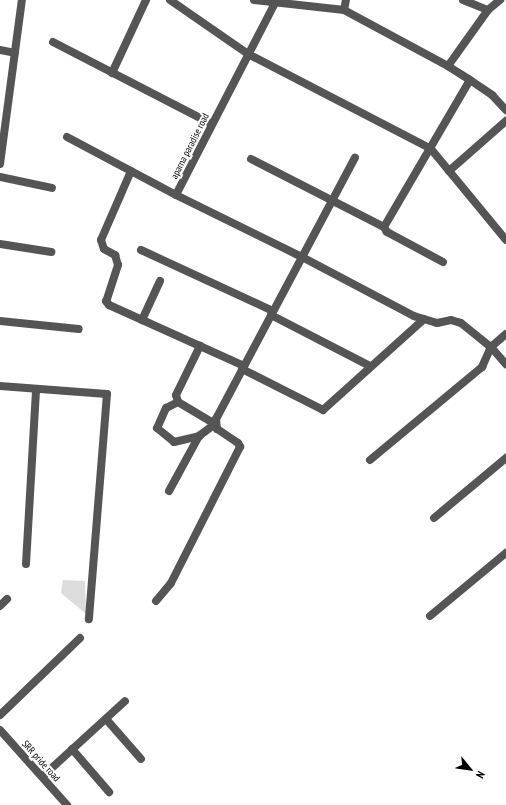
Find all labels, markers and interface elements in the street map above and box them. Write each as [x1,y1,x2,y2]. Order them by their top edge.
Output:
street label: aparna paradise road [168,111,212,181]
street label: SRR pride road [19,738,63,784]
north arrow [450,749,490,789]
text: N [473,769,488,781]

